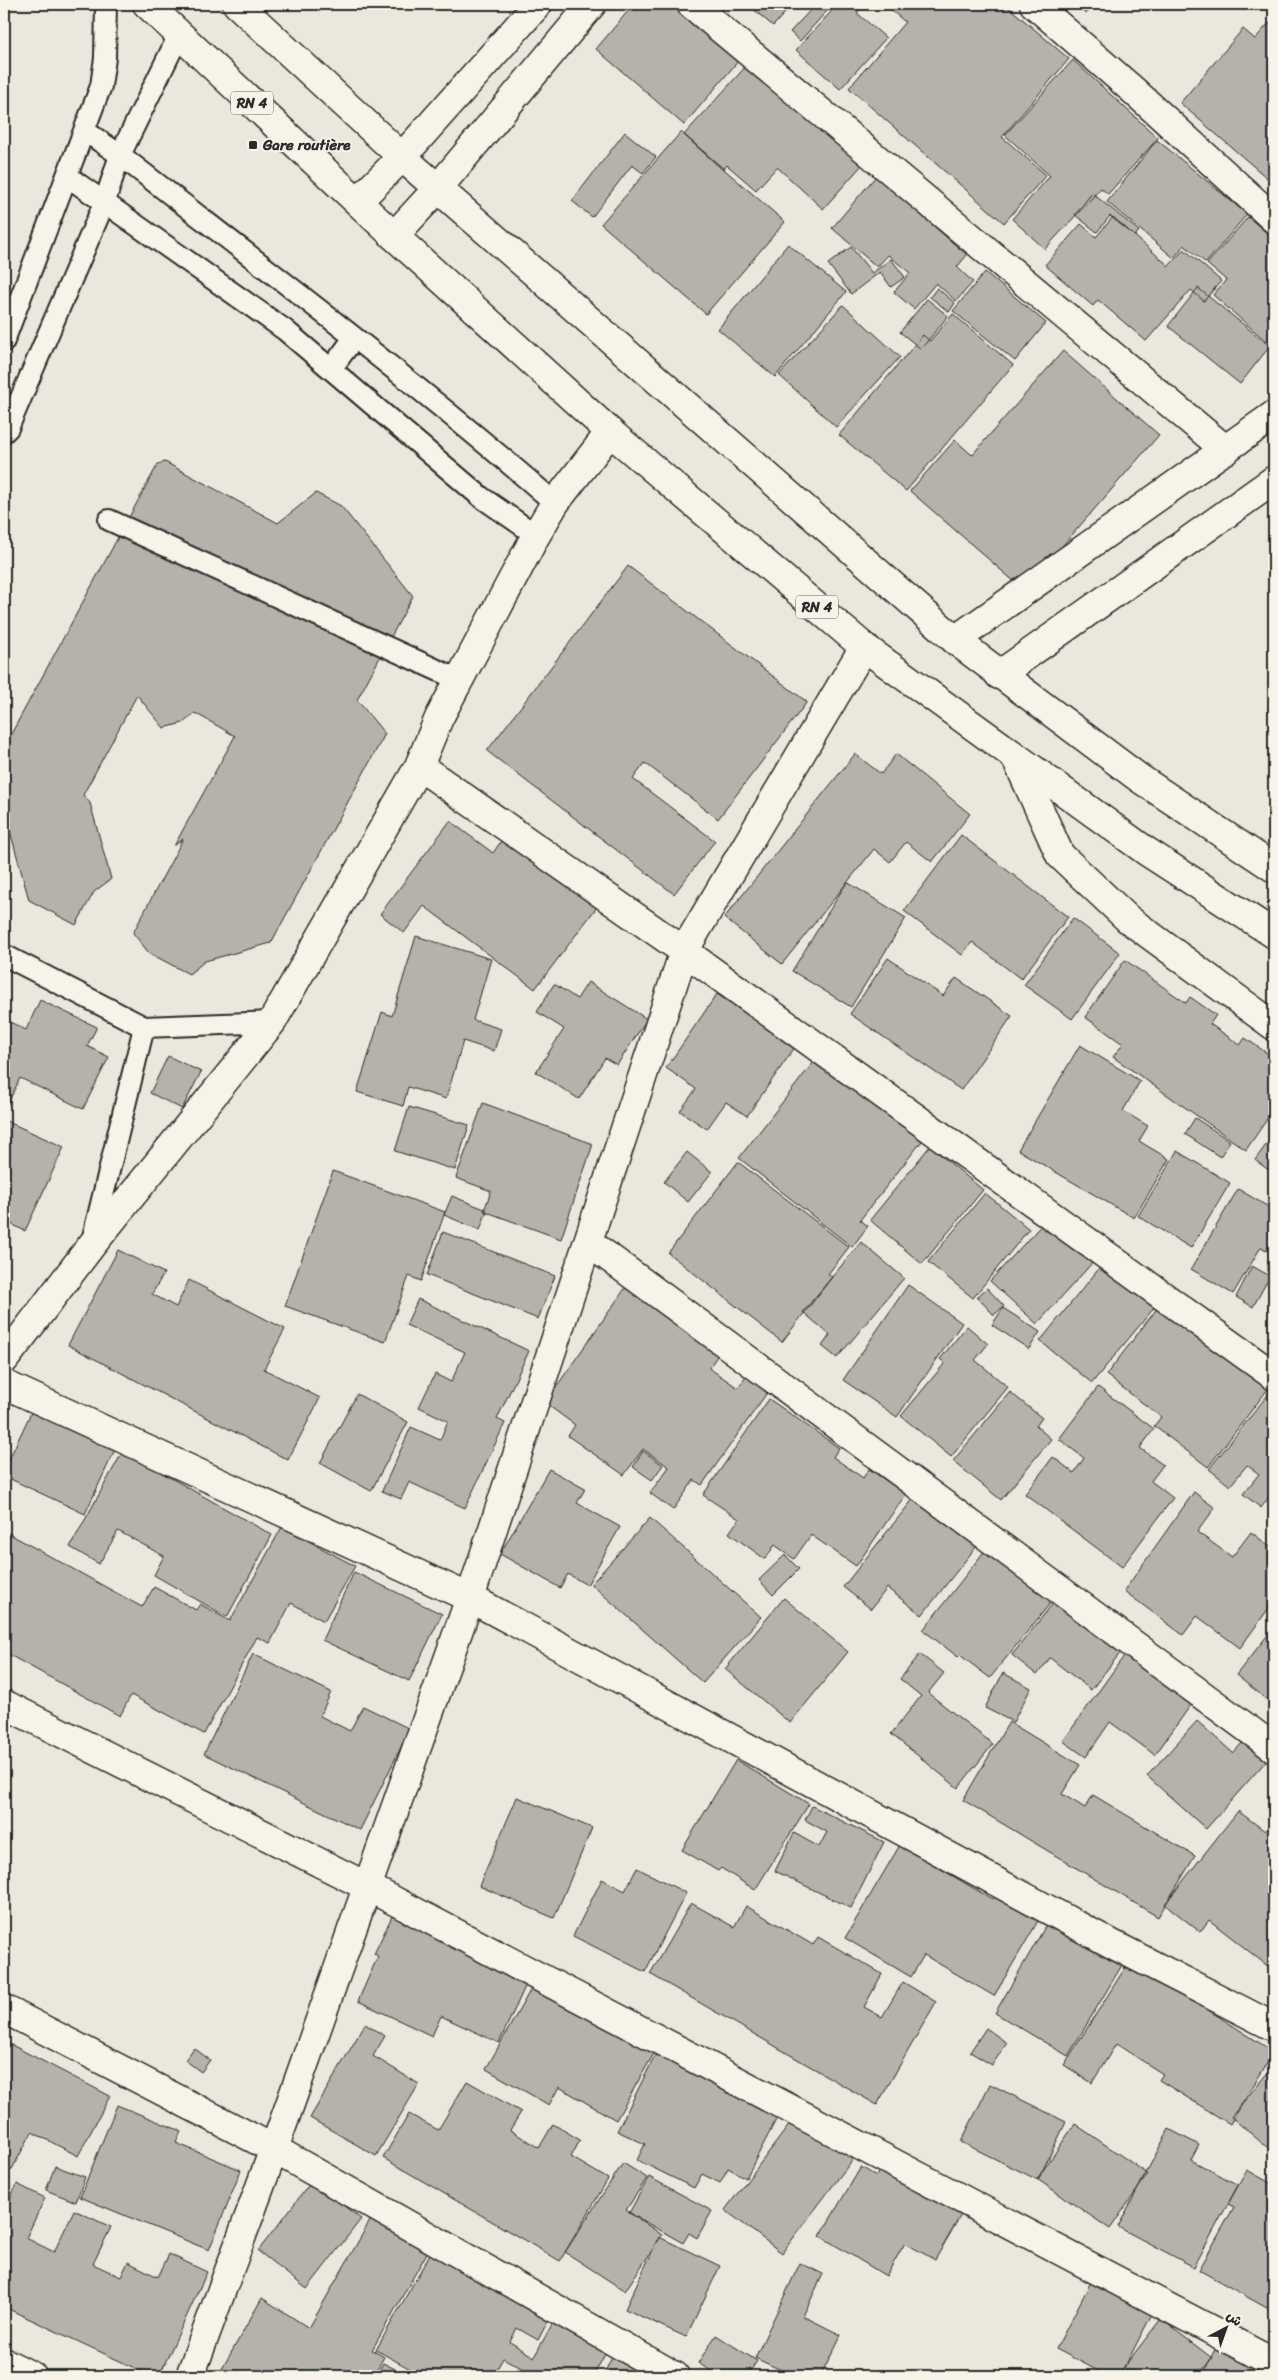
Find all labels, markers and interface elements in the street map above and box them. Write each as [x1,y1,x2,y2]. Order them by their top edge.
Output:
road number: RN 4 [231,92,273,115]
place label: Gare routière [262,132,351,158]
marker: Gare routière [247,139,259,151]
road number: RN 4 [796,596,838,618]
north arrow [1200,2302,1250,2352]
text: ش [1220,2304,1248,2333]

